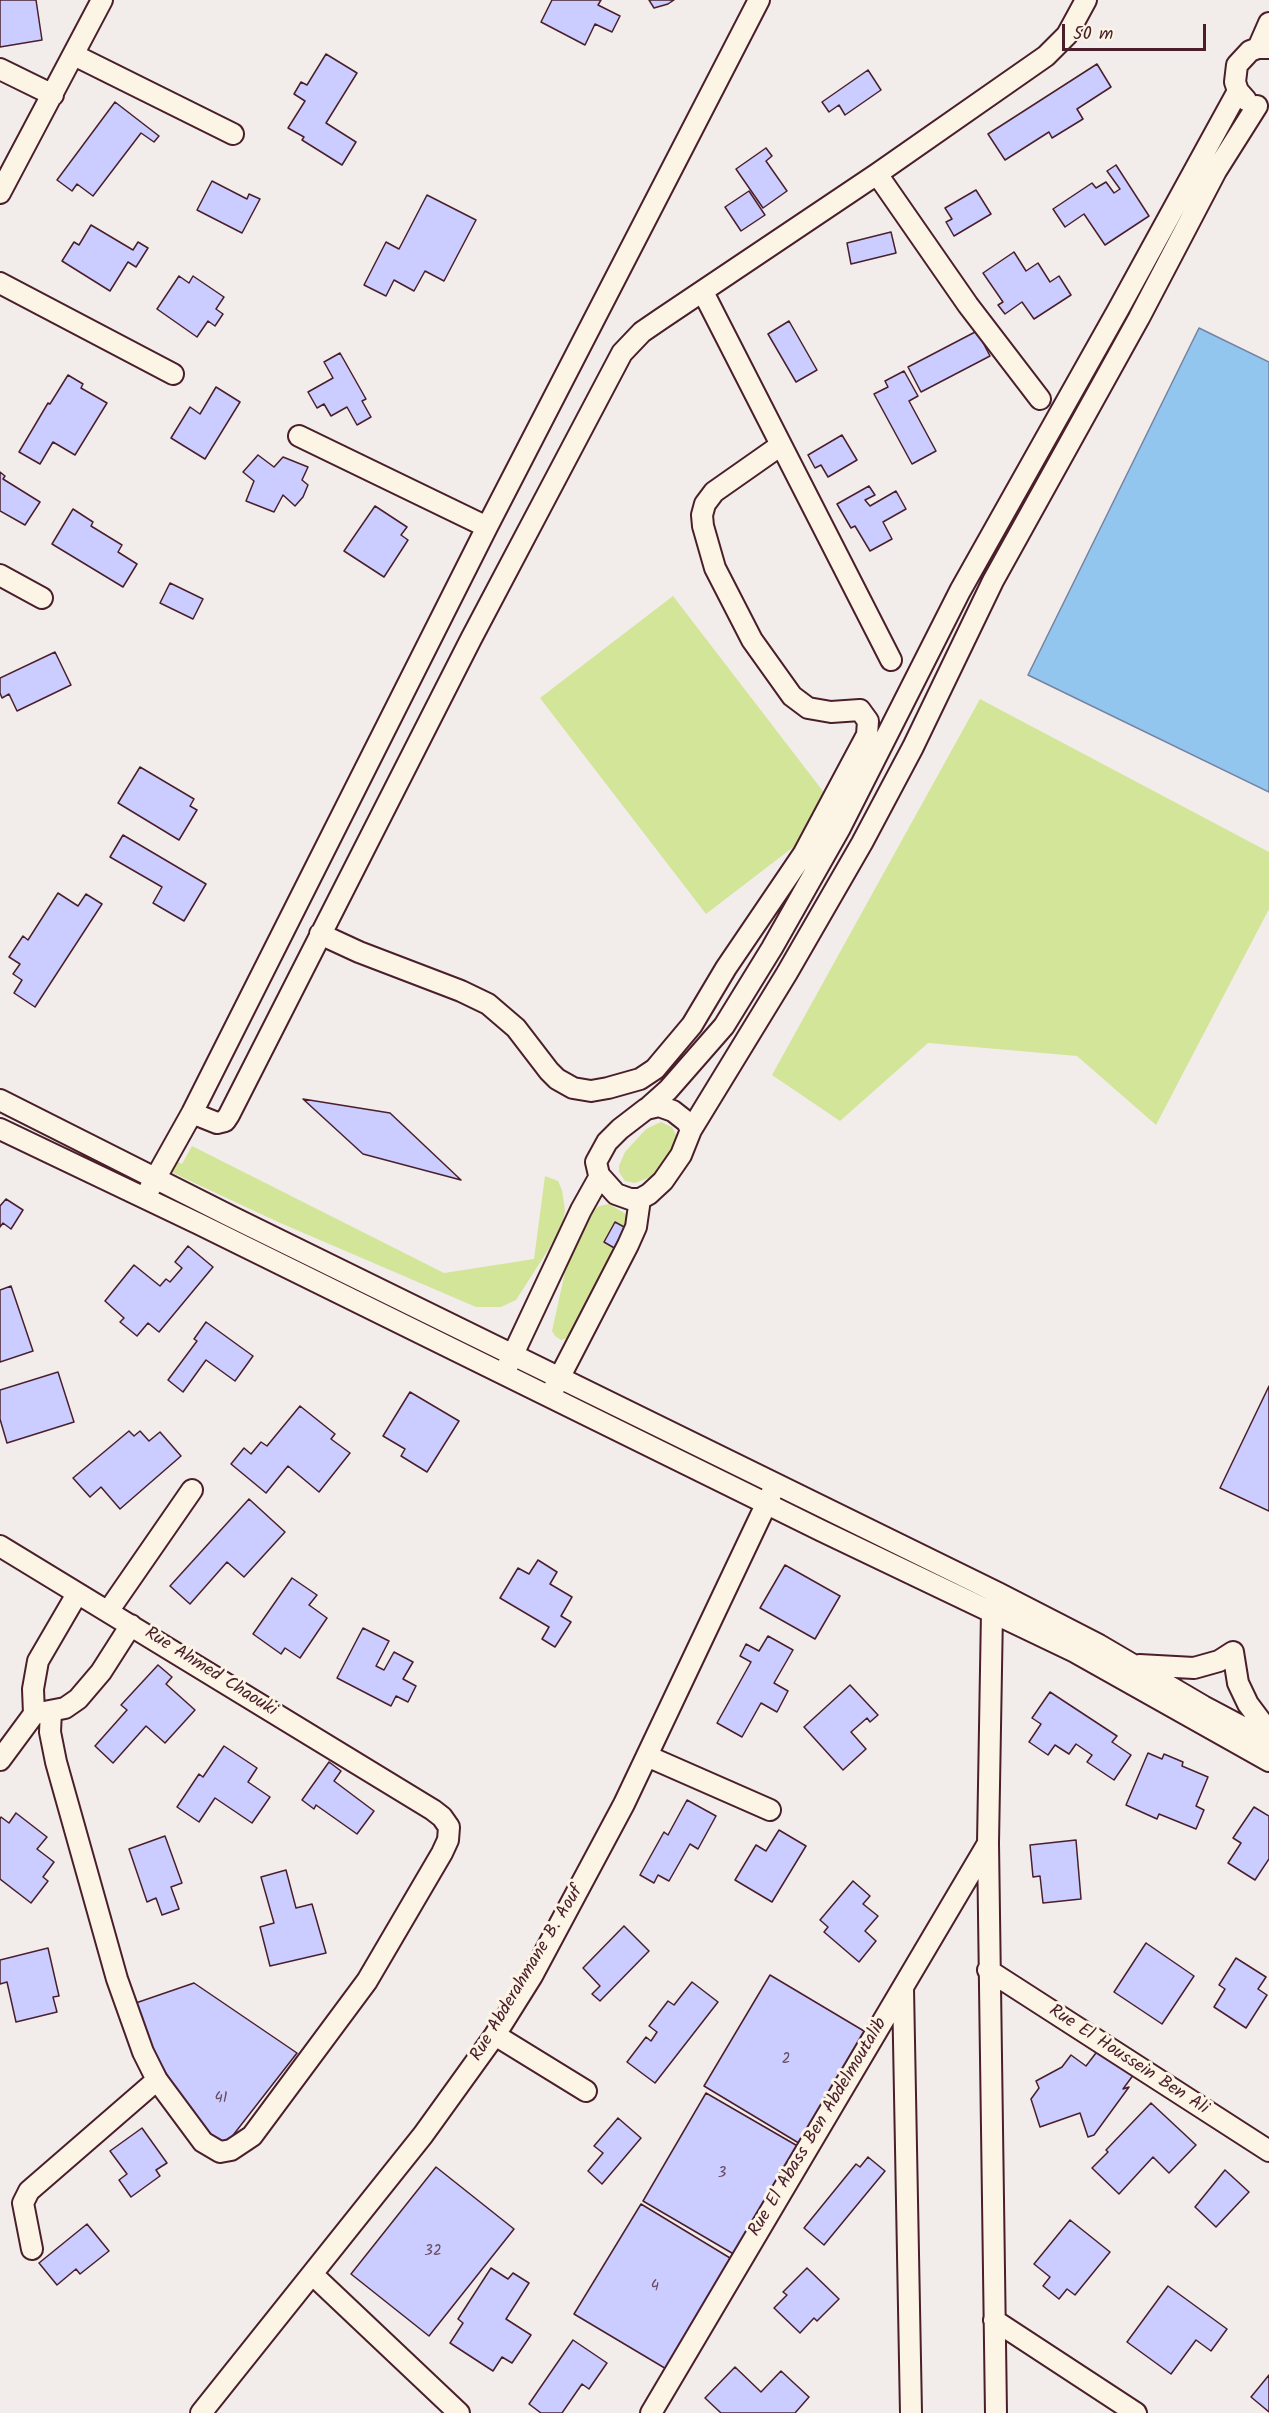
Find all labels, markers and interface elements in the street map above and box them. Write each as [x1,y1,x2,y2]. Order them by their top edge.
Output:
scale bar [1065,12,1209,50]
text: 50 m [1073,20,1113,49]
street label: Rue Ahmed Chaouki [140,1624,280,1722]
street label: Rue Abderahmane B. Aouf [467,1882,589,2066]
street label: Rue El Houssein Ben Ali [1044,2001,1212,2121]
street label: Rue El Abass Ben Abdelmoutalib [745,2015,893,2241]
house number: 2 [782,2051,790,2069]
house number: 41 [215,2090,227,2108]
house number: 3 [718,2165,726,2183]
house number: 32 [424,2243,442,2261]
house number: 4 [651,2278,659,2296]

